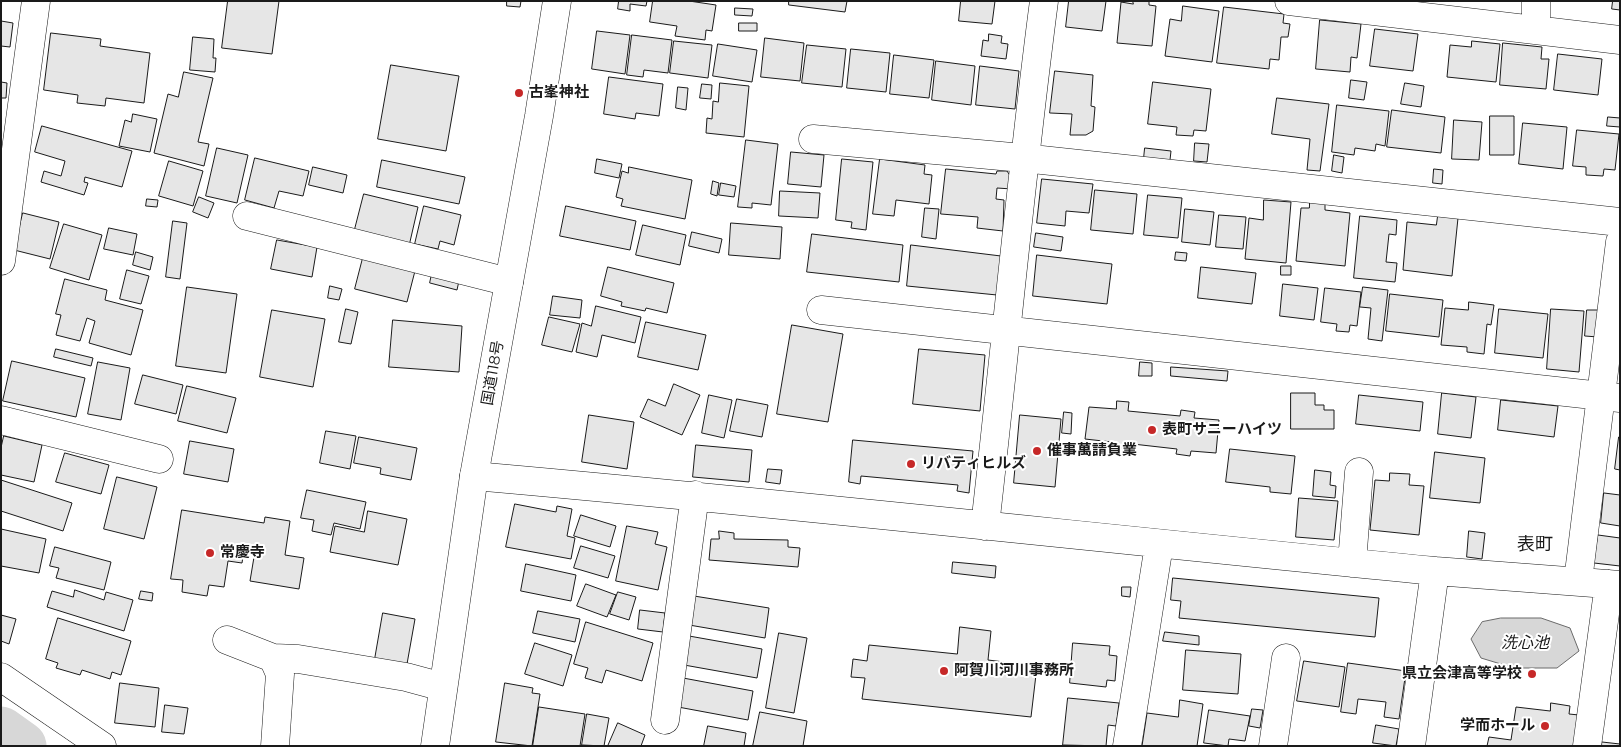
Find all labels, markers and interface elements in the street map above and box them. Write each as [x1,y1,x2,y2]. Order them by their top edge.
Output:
place label: 古峯神社 [529,84,589,102]
marker: 古峯神社 [513,87,525,99]
street label: 国道118号 [478,339,508,407]
place label: 表町サニーハイツ [1162,421,1282,439]
marker: 表町サニーハイツ [1146,424,1158,436]
place label: 催事萬請負業 [1047,442,1137,460]
marker: 催事萬請負業 [1031,445,1043,457]
place label: リバティヒルズ [921,455,1026,473]
marker: リバティヒルズ [905,458,917,470]
district label: 表町 [1517,534,1553,556]
place label: 常慶寺 [220,544,265,562]
marker: 常慶寺 [204,547,216,559]
water label: 洗心池 [1501,633,1549,653]
place label: 阿賀川河川事務所 [954,662,1074,680]
marker: 阿賀川河川事務所 [938,665,950,677]
place label: 県立会津高等学校 [1402,665,1522,683]
marker: 県立会津高等学校 [1526,668,1538,680]
place label: 学而ホール [1460,717,1535,735]
marker: 学而ホール [1539,720,1551,732]

